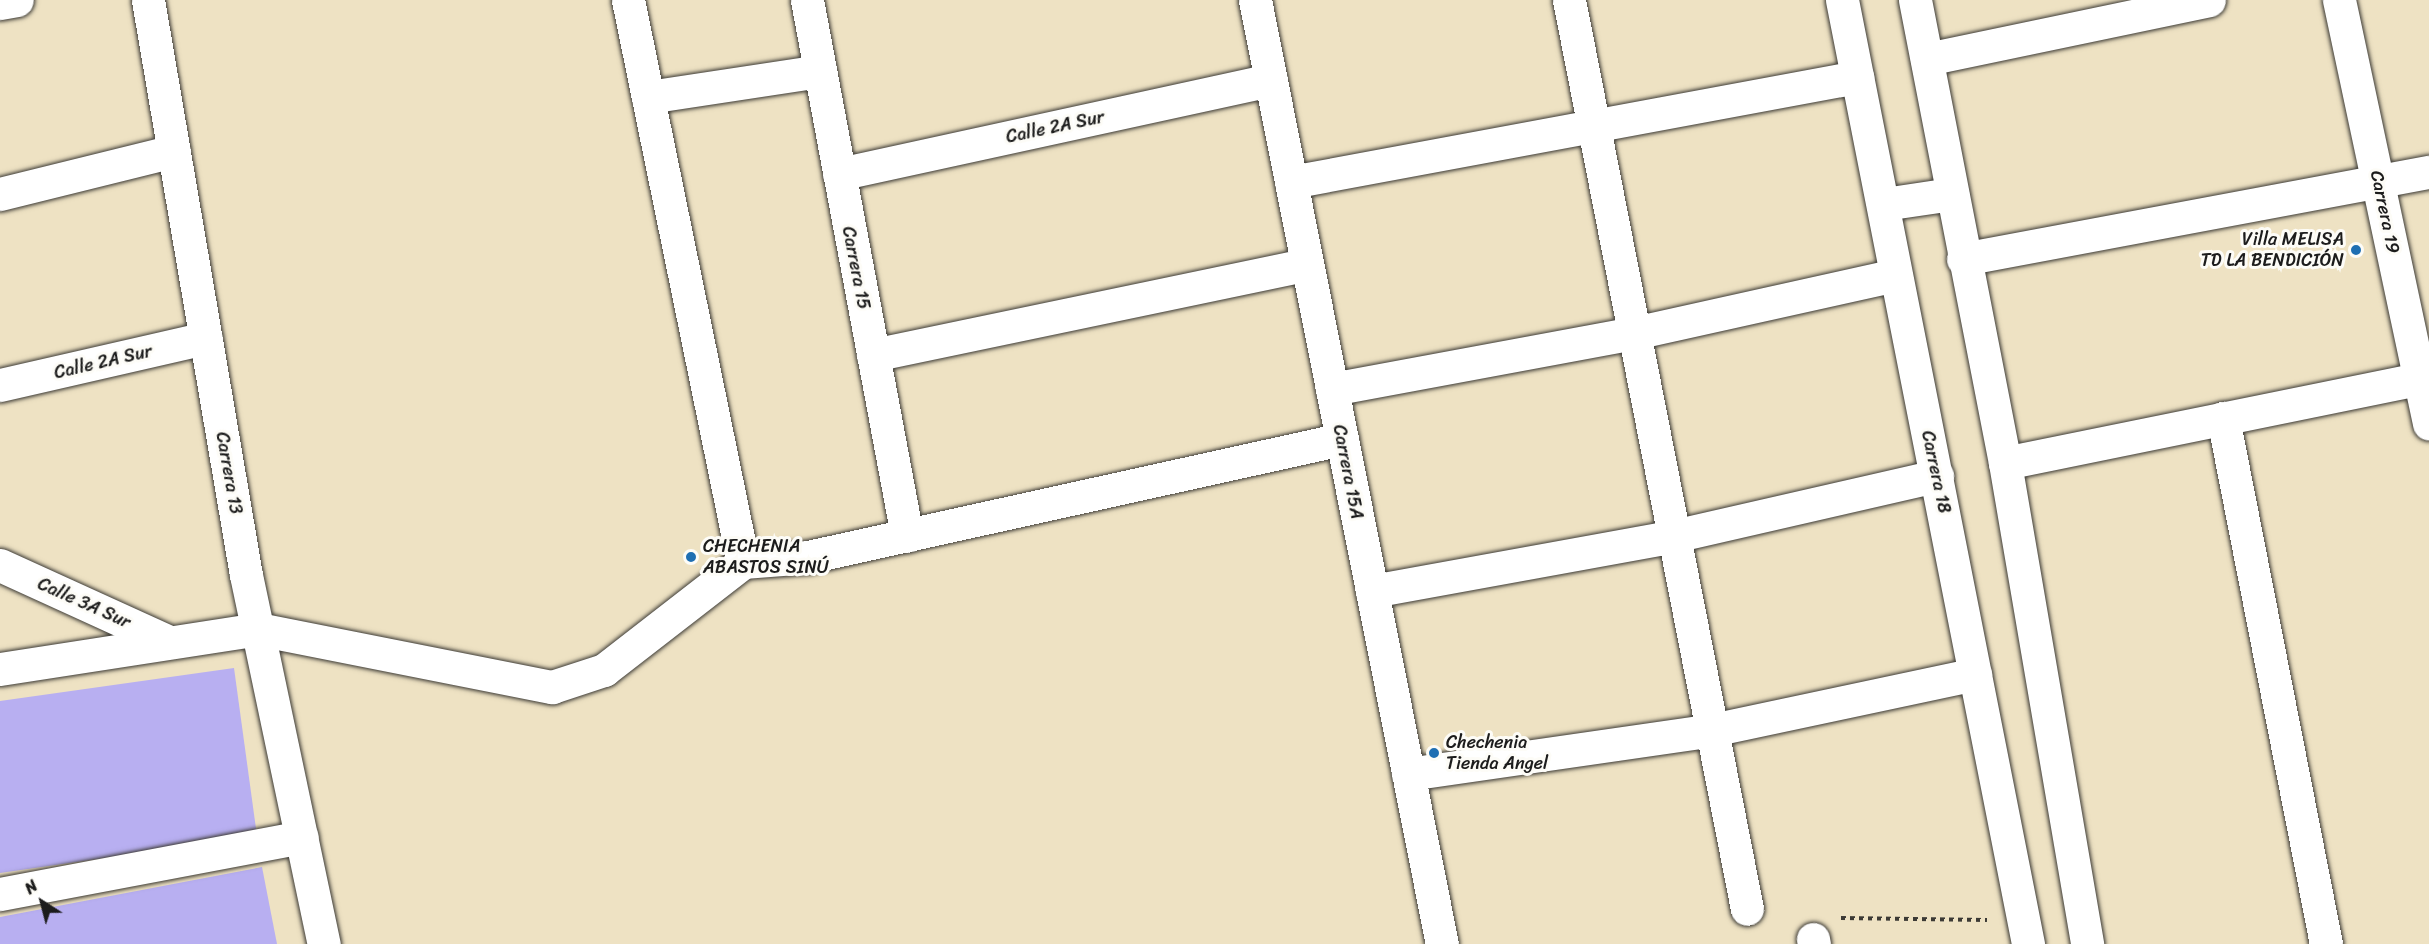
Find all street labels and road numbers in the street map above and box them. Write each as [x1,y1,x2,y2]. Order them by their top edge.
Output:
street label: Calle 2A Sur [1004,106,1106,148]
street label: Carrera 19 [2366,169,2404,255]
street label: Carrera 15 [837,225,875,311]
street label: Calle 2A Sur [52,340,154,384]
street label: Carrera 15A [1328,423,1368,521]
street label: Carrera 18 [1917,429,1955,515]
street label: Carrera 13 [211,430,247,516]
street label: Calle 3A Sur [34,573,134,633]

